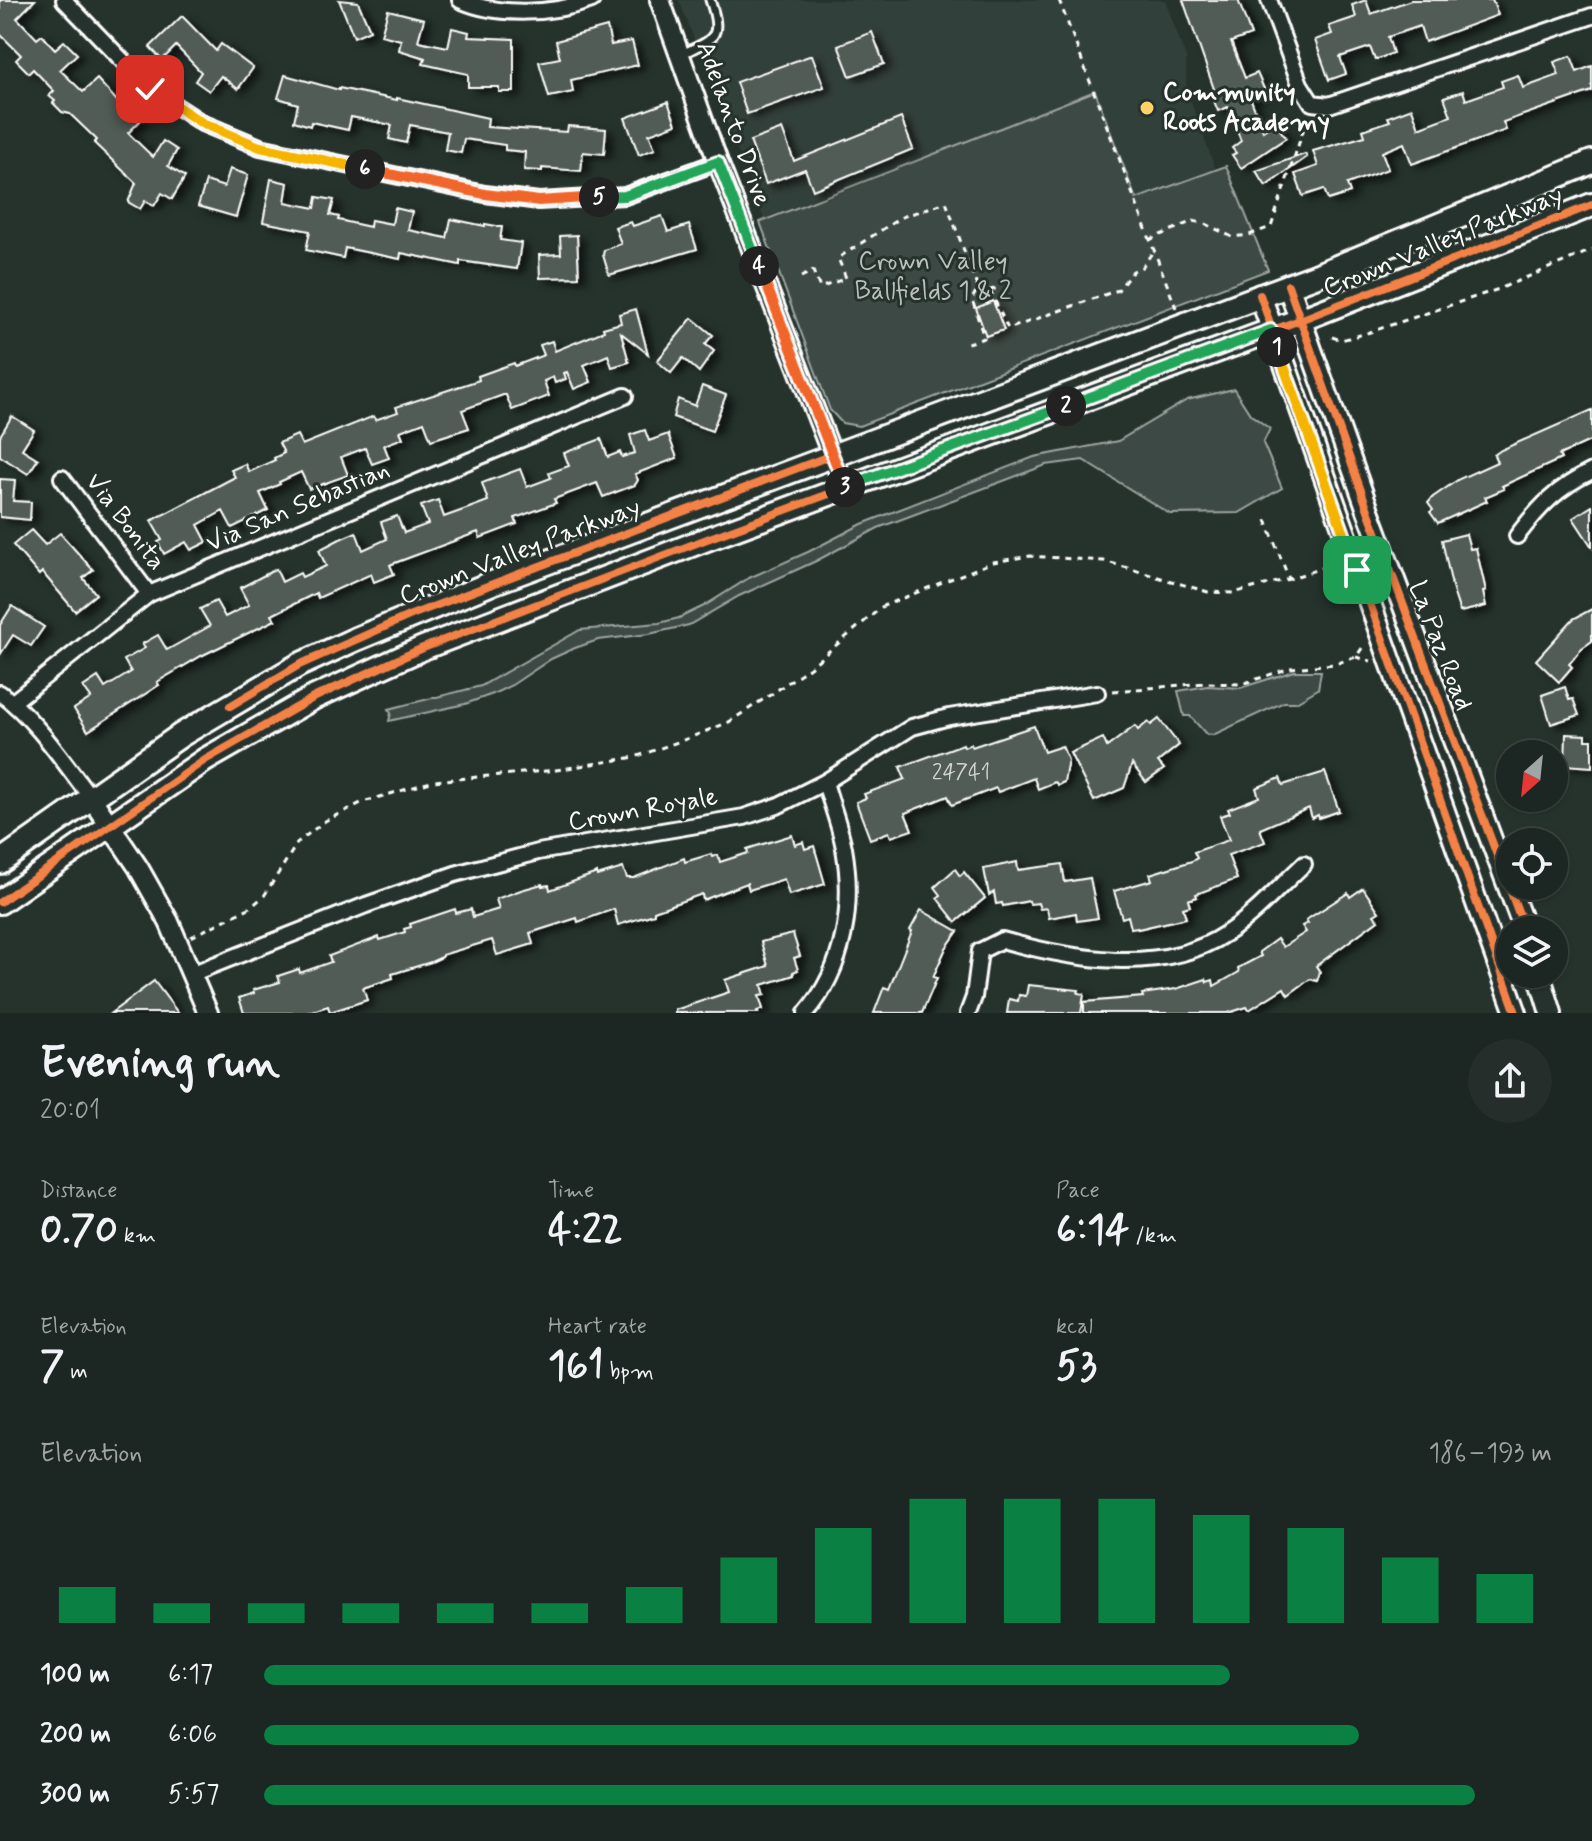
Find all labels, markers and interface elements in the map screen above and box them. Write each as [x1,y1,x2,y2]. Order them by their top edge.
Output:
street label: Adelanto Drive [687,37,779,211]
pin [116,55,184,123]
icon: check [128,67,172,111]
place label: Community Roots Academy [1163,76,1330,140]
marker: Community Roots Academy [1138,99,1156,117]
pin: 6 [345,149,385,189]
text: 6 [359,155,371,183]
pin: 5 [579,177,619,217]
street label: Crown Valley Parkway [1318,178,1568,306]
text: 5 [592,183,606,211]
park label: Crown Valley Ballfields 1 & 2 [854,245,1012,309]
pin: 4 [739,246,779,286]
text: 4 [753,252,765,280]
pin: 1 [1257,327,1297,367]
text: 1 [1272,333,1282,361]
pin: 2 [1046,386,1086,426]
text: 2 [1061,392,1071,420]
street label: Via San Sebastian [201,453,395,561]
street label: Via Bonita [77,466,173,578]
pin: 3 [825,467,865,507]
text: 3 [840,473,850,501]
street label: Crown Valley Parkway [395,490,645,614]
pin [1323,536,1391,604]
icon: arrive [1335,548,1379,592]
street label: La Paz Road [1400,576,1480,716]
north arrow [1496,740,1568,812]
map controls [1496,740,1568,988]
house number: 24741 [932,759,990,787]
street label: Crown Royale [565,780,721,840]
button: locate [1496,828,1568,900]
button: layers [1496,916,1568,988]
text: Evening run [40,1035,280,1093]
button: share [1468,1039,1552,1123]
text: 20:01 [40,1094,100,1128]
text: Distance [40,1177,117,1205]
text: Time [548,1177,594,1205]
text: Pace [1056,1177,1100,1205]
text: 0.70 [40,1205,118,1257]
text: 4:22 [548,1205,623,1257]
text: 6:14 [1056,1205,1129,1257]
text: km [118,1222,156,1250]
text: /km [1129,1222,1177,1250]
text: Elevation [40,1313,127,1341]
text: Heart rate [548,1313,647,1341]
text: kcal [1056,1313,1093,1341]
text: 7 [40,1341,64,1393]
text: 161 [548,1341,604,1393]
text: 53 [1056,1341,1097,1393]
text: m [64,1358,88,1386]
text: bpm [604,1358,654,1386]
text: Elevation [40,1437,142,1471]
text: 186–193 m [1428,1437,1552,1471]
text: 100 m [40,1658,110,1692]
text: 6:17 [168,1658,213,1692]
text: 200 m [40,1718,111,1752]
text: 6:06 [168,1718,217,1752]
text: 300 m [40,1778,110,1812]
text: 5:57 [168,1778,219,1812]

